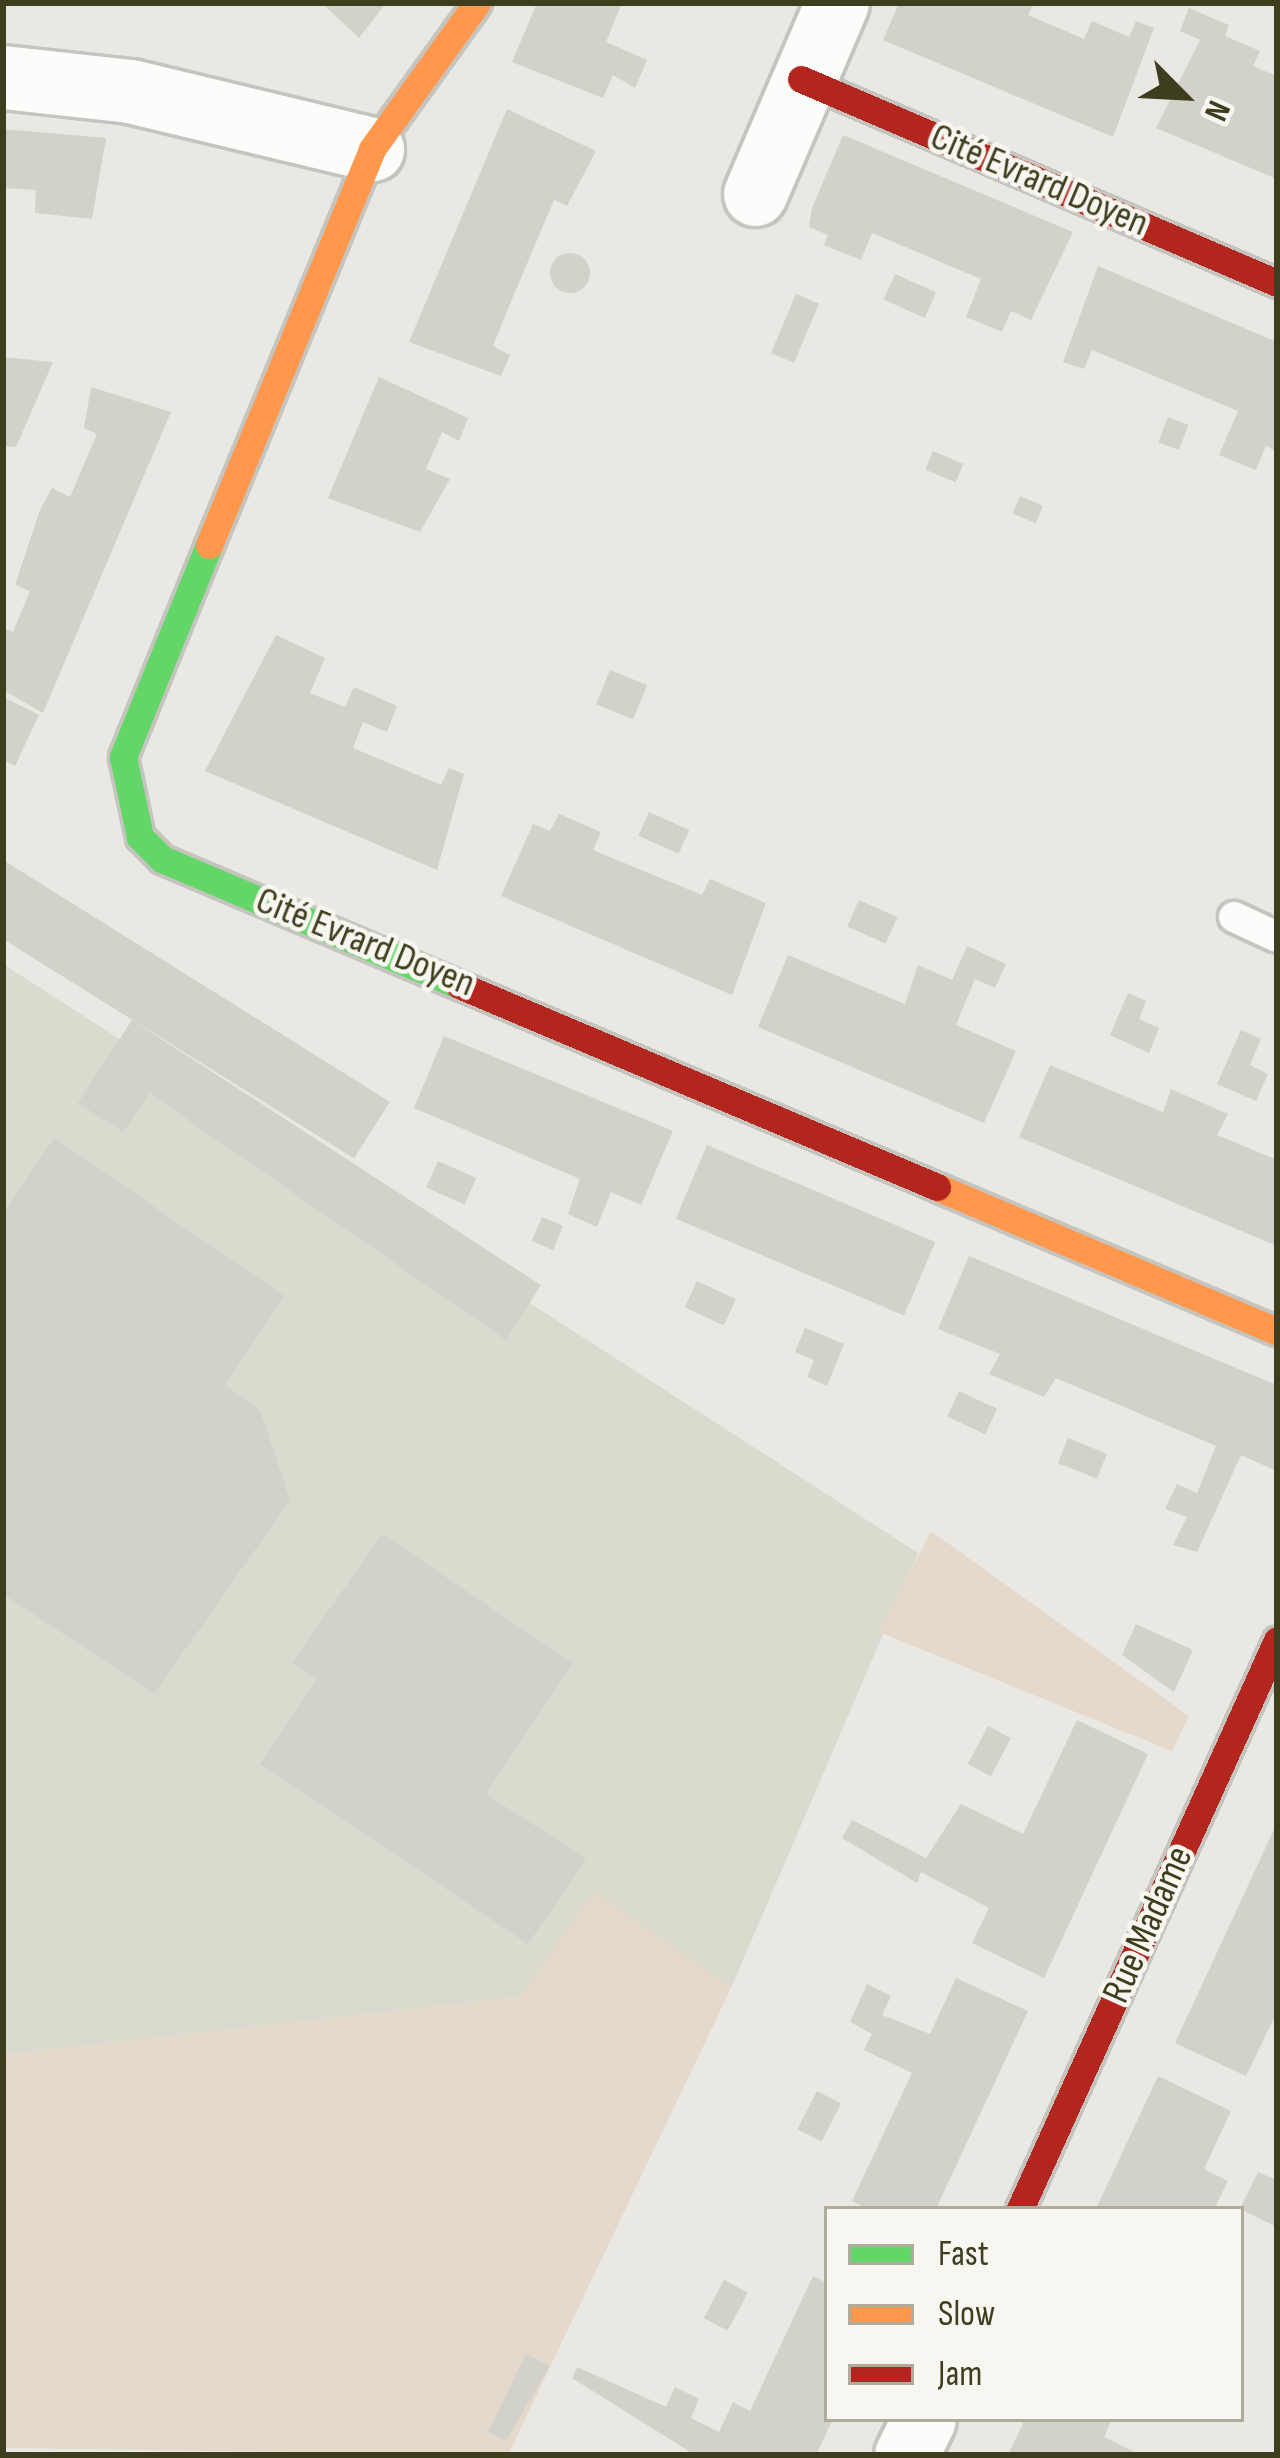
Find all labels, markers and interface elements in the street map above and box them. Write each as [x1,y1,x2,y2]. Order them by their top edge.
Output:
north arrow [1124,36,1244,156]
text: N [1195,94,1239,127]
street label: Cité Evrard Doyen [923,114,1155,248]
street label: Cité Evrard Doyen [249,878,481,1008]
street label: Rue Madame [1094,1839,1204,2011]
legend [824,2206,1244,2422]
text: Fast [938,2233,989,2276]
text: Slow [938,2293,995,2336]
text: Jam [938,2353,982,2396]

